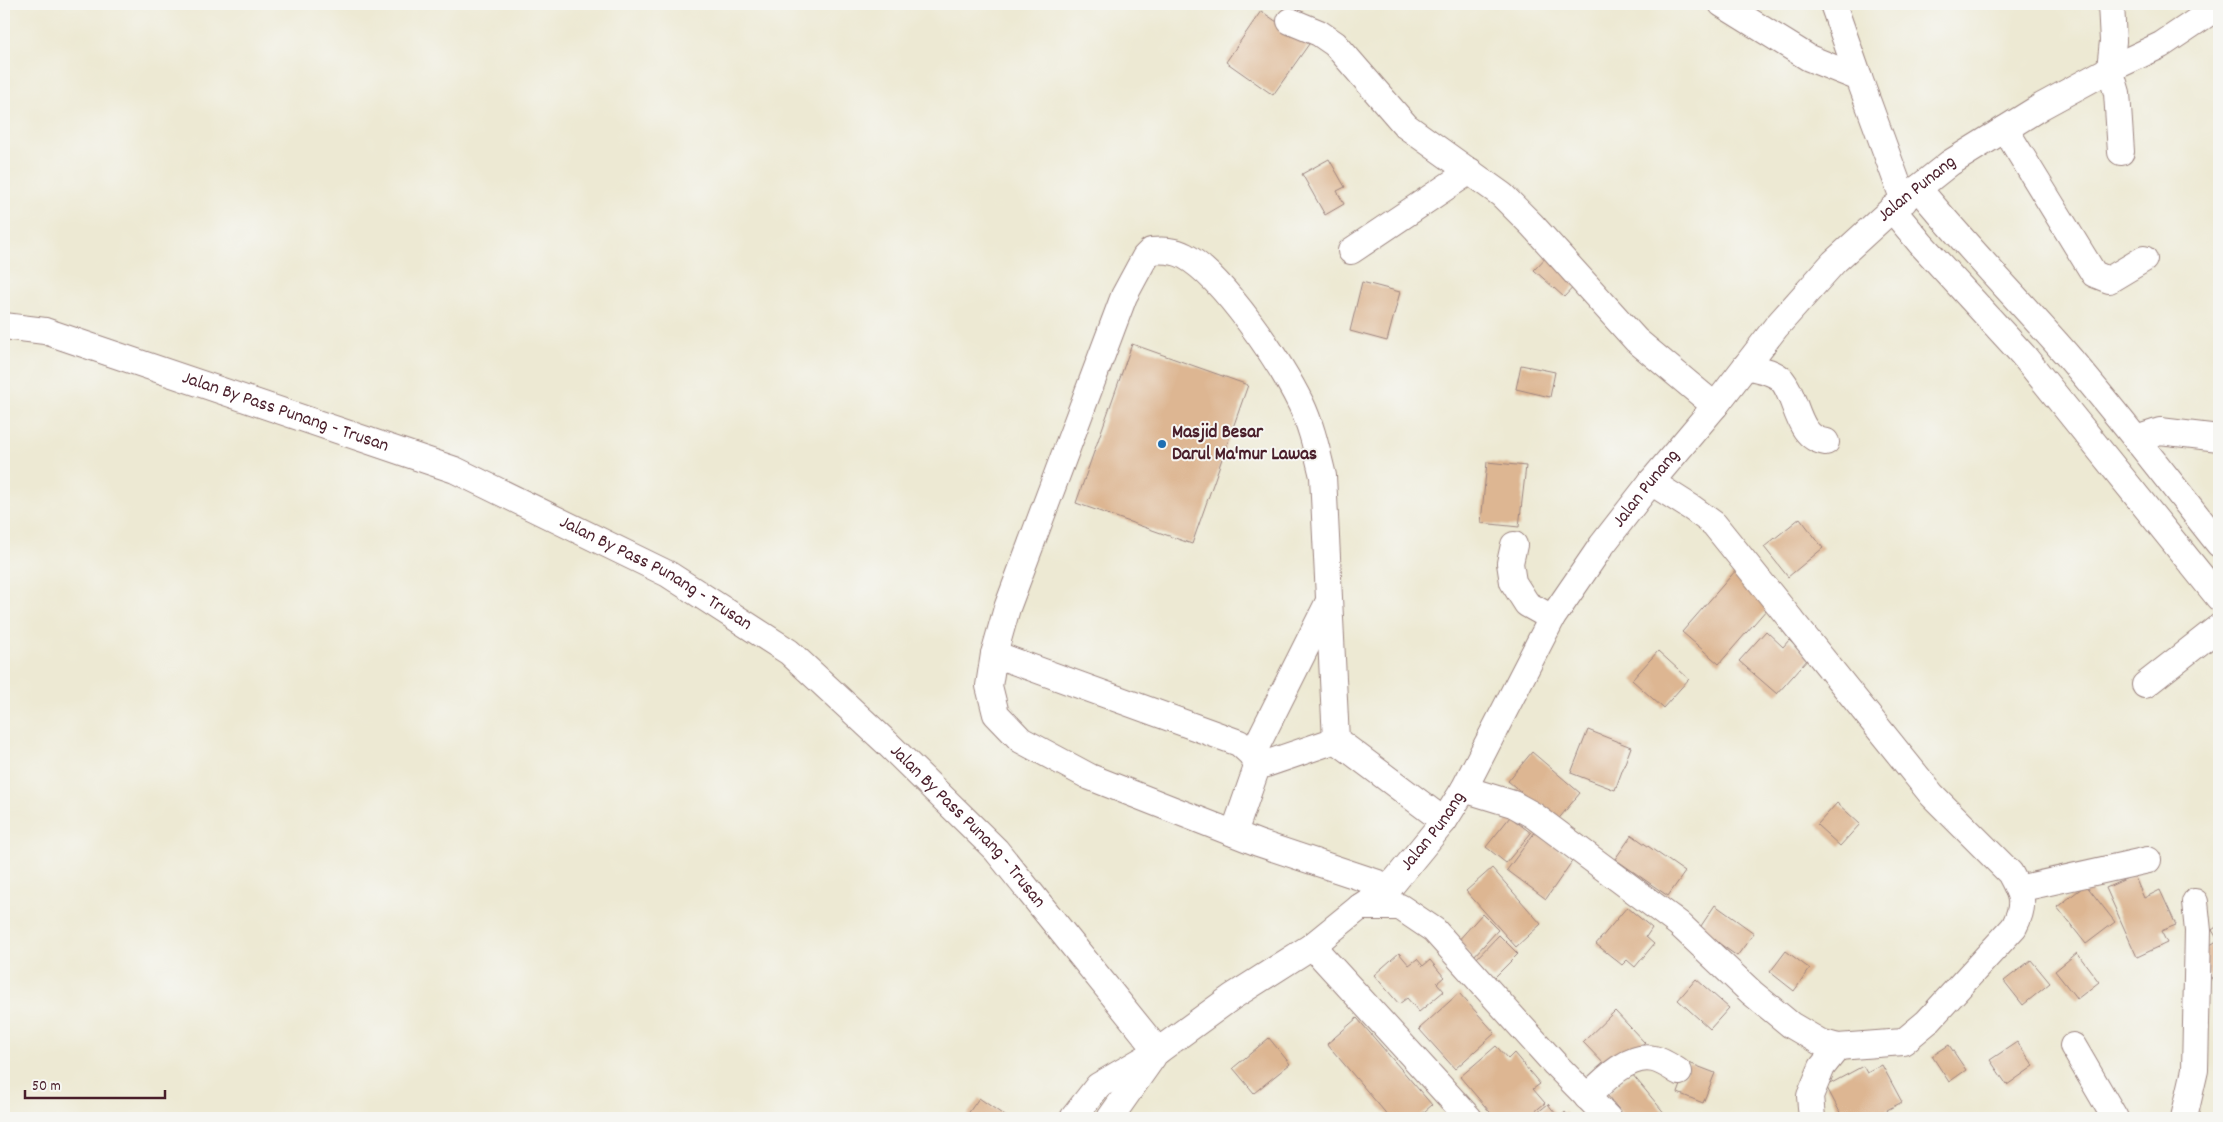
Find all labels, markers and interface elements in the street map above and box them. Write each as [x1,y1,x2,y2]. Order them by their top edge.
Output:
street label: Jalan Punang [1872,149,1961,229]
street label: Jalan By Pass Punang - Trusan [178,365,392,460]
place label: Masjid Besar Darul Ma'mur Lawas [1172,420,1317,469]
marker: Masjid Besar Darul Ma'mur Lawas [1156,438,1168,450]
street label: Jalan Punang [1607,443,1686,534]
street label: Jalan By Pass Punang - Trusan [555,509,757,638]
street label: Jalan By Pass Punang - Trusan [883,739,1052,914]
street label: Jalan Punang [1394,786,1473,877]
scale bar [25,1067,165,1099]
text: 50 m [32,1076,61,1098]

